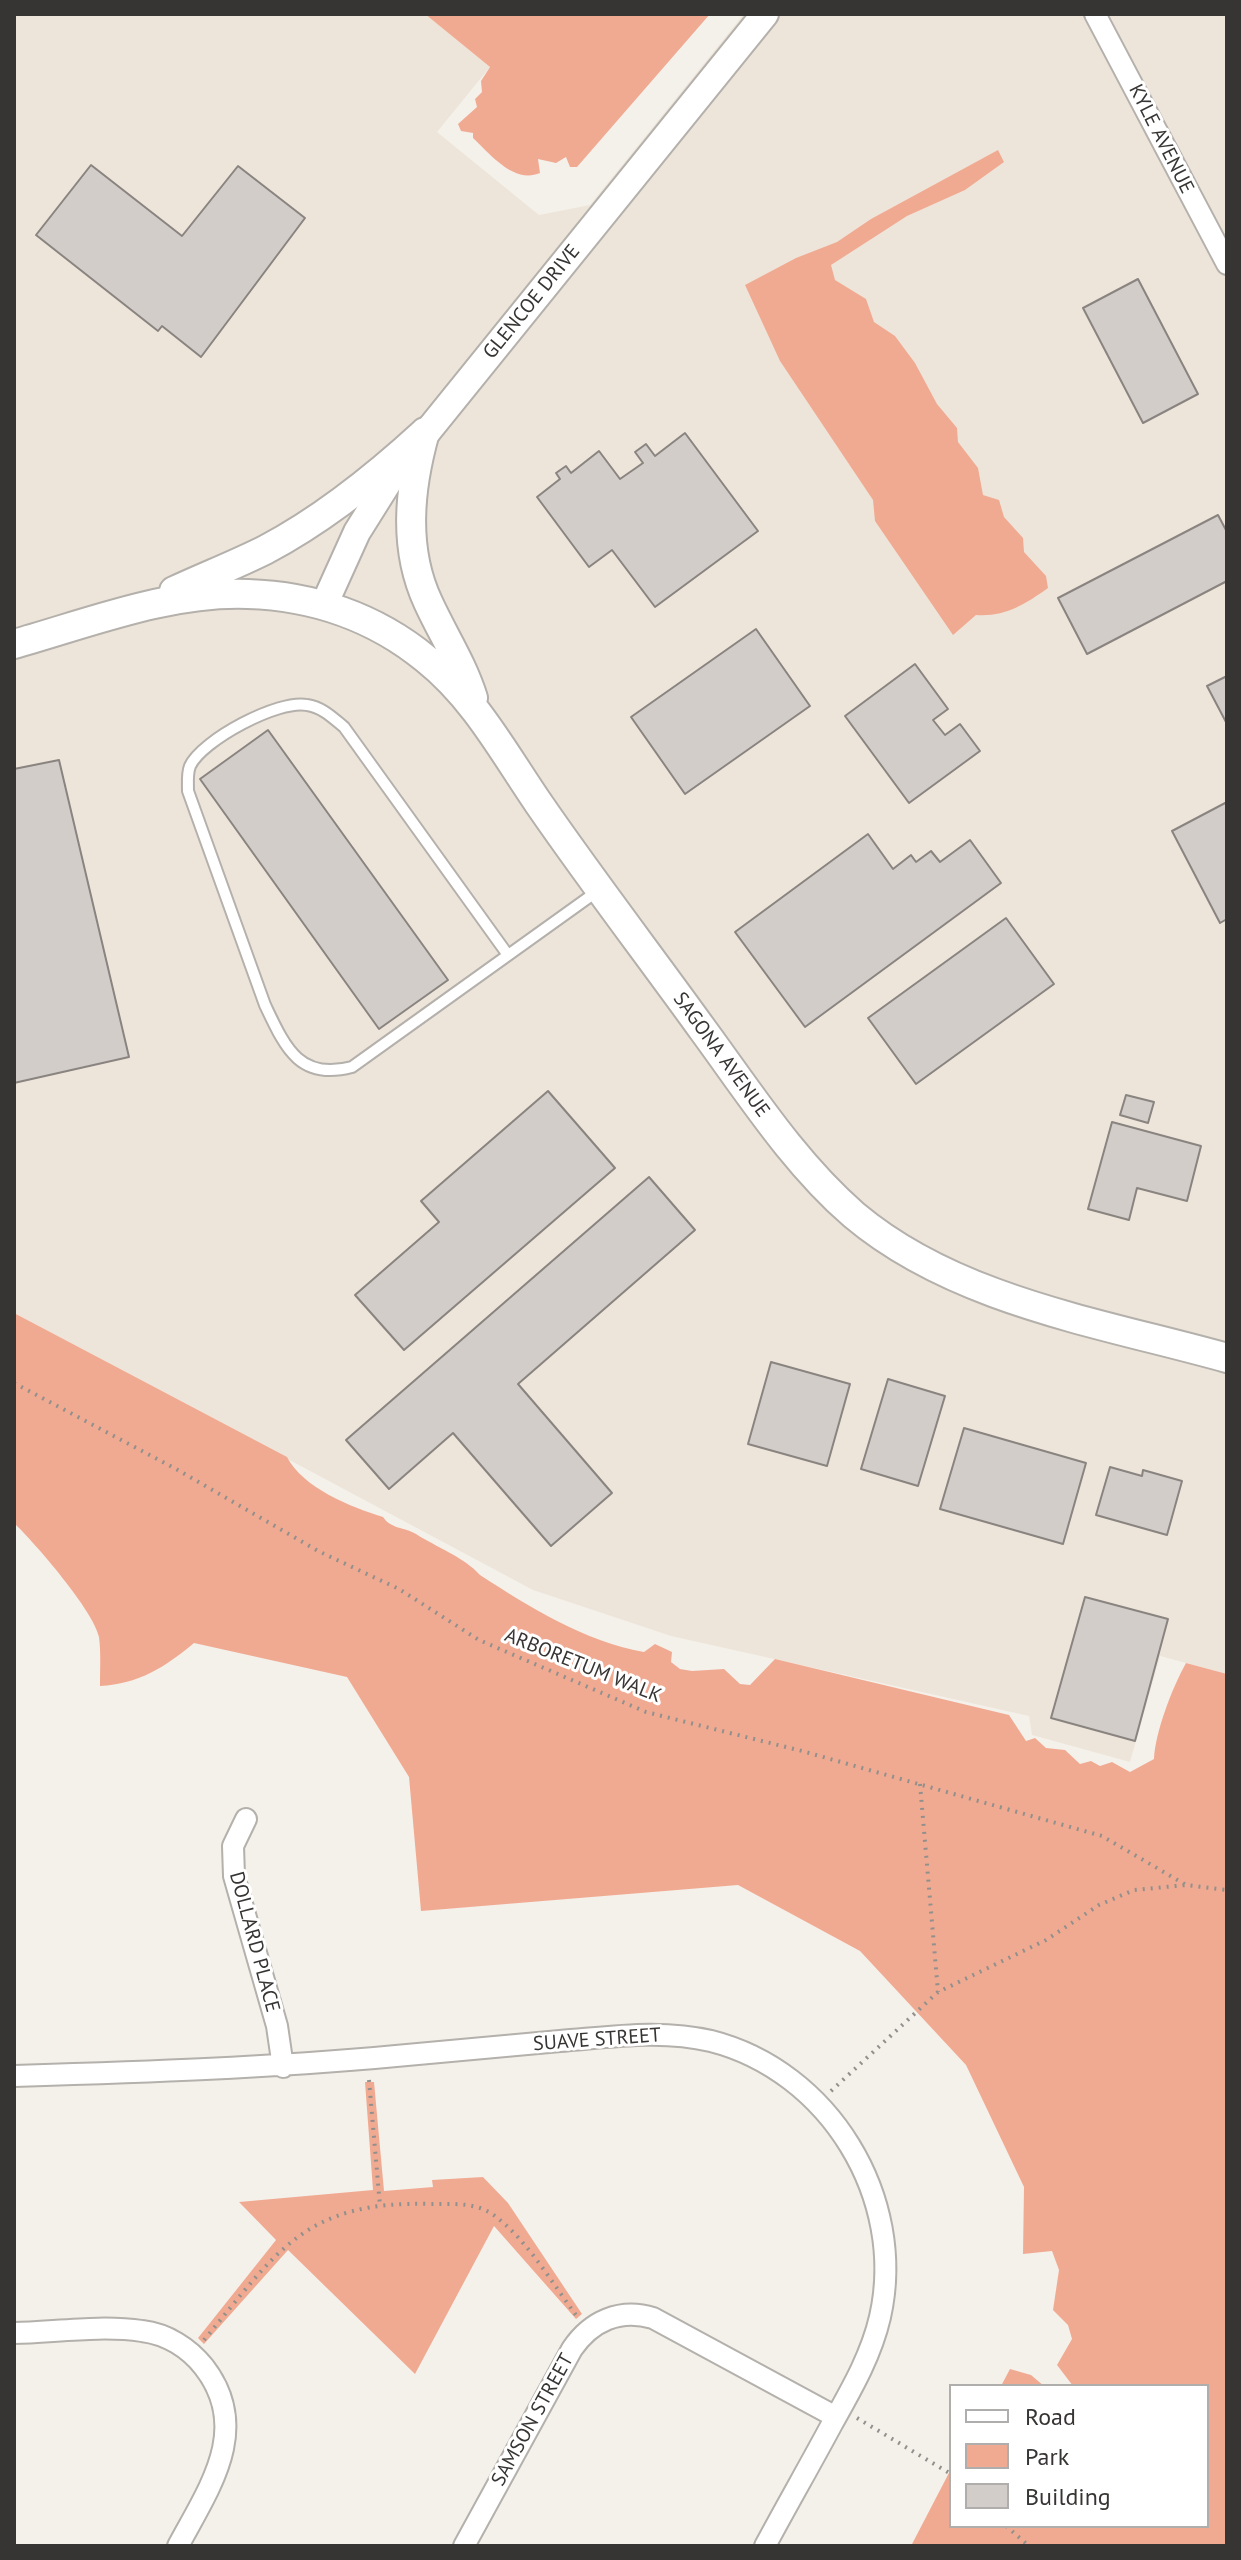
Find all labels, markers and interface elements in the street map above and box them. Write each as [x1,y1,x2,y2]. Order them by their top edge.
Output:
street label: KYLE AVENUE [1123,80,1199,198]
street label: GLENCOE DRIVE [479,240,585,364]
street label: SAGONA AVENUE [668,988,774,1122]
street label: ARBORETUM WALK [501,1624,665,1708]
street label: DOLLARD PLACE [224,1869,284,2015]
street label: SUAVE STREET [532,2024,662,2056]
street label: SAMSON STREET [487,2350,579,2490]
legend [949,2384,1209,2528]
text: Road [1025,2401,1076,2432]
text: Park [1025,2441,1069,2472]
text: Building [1025,2481,1111,2512]

